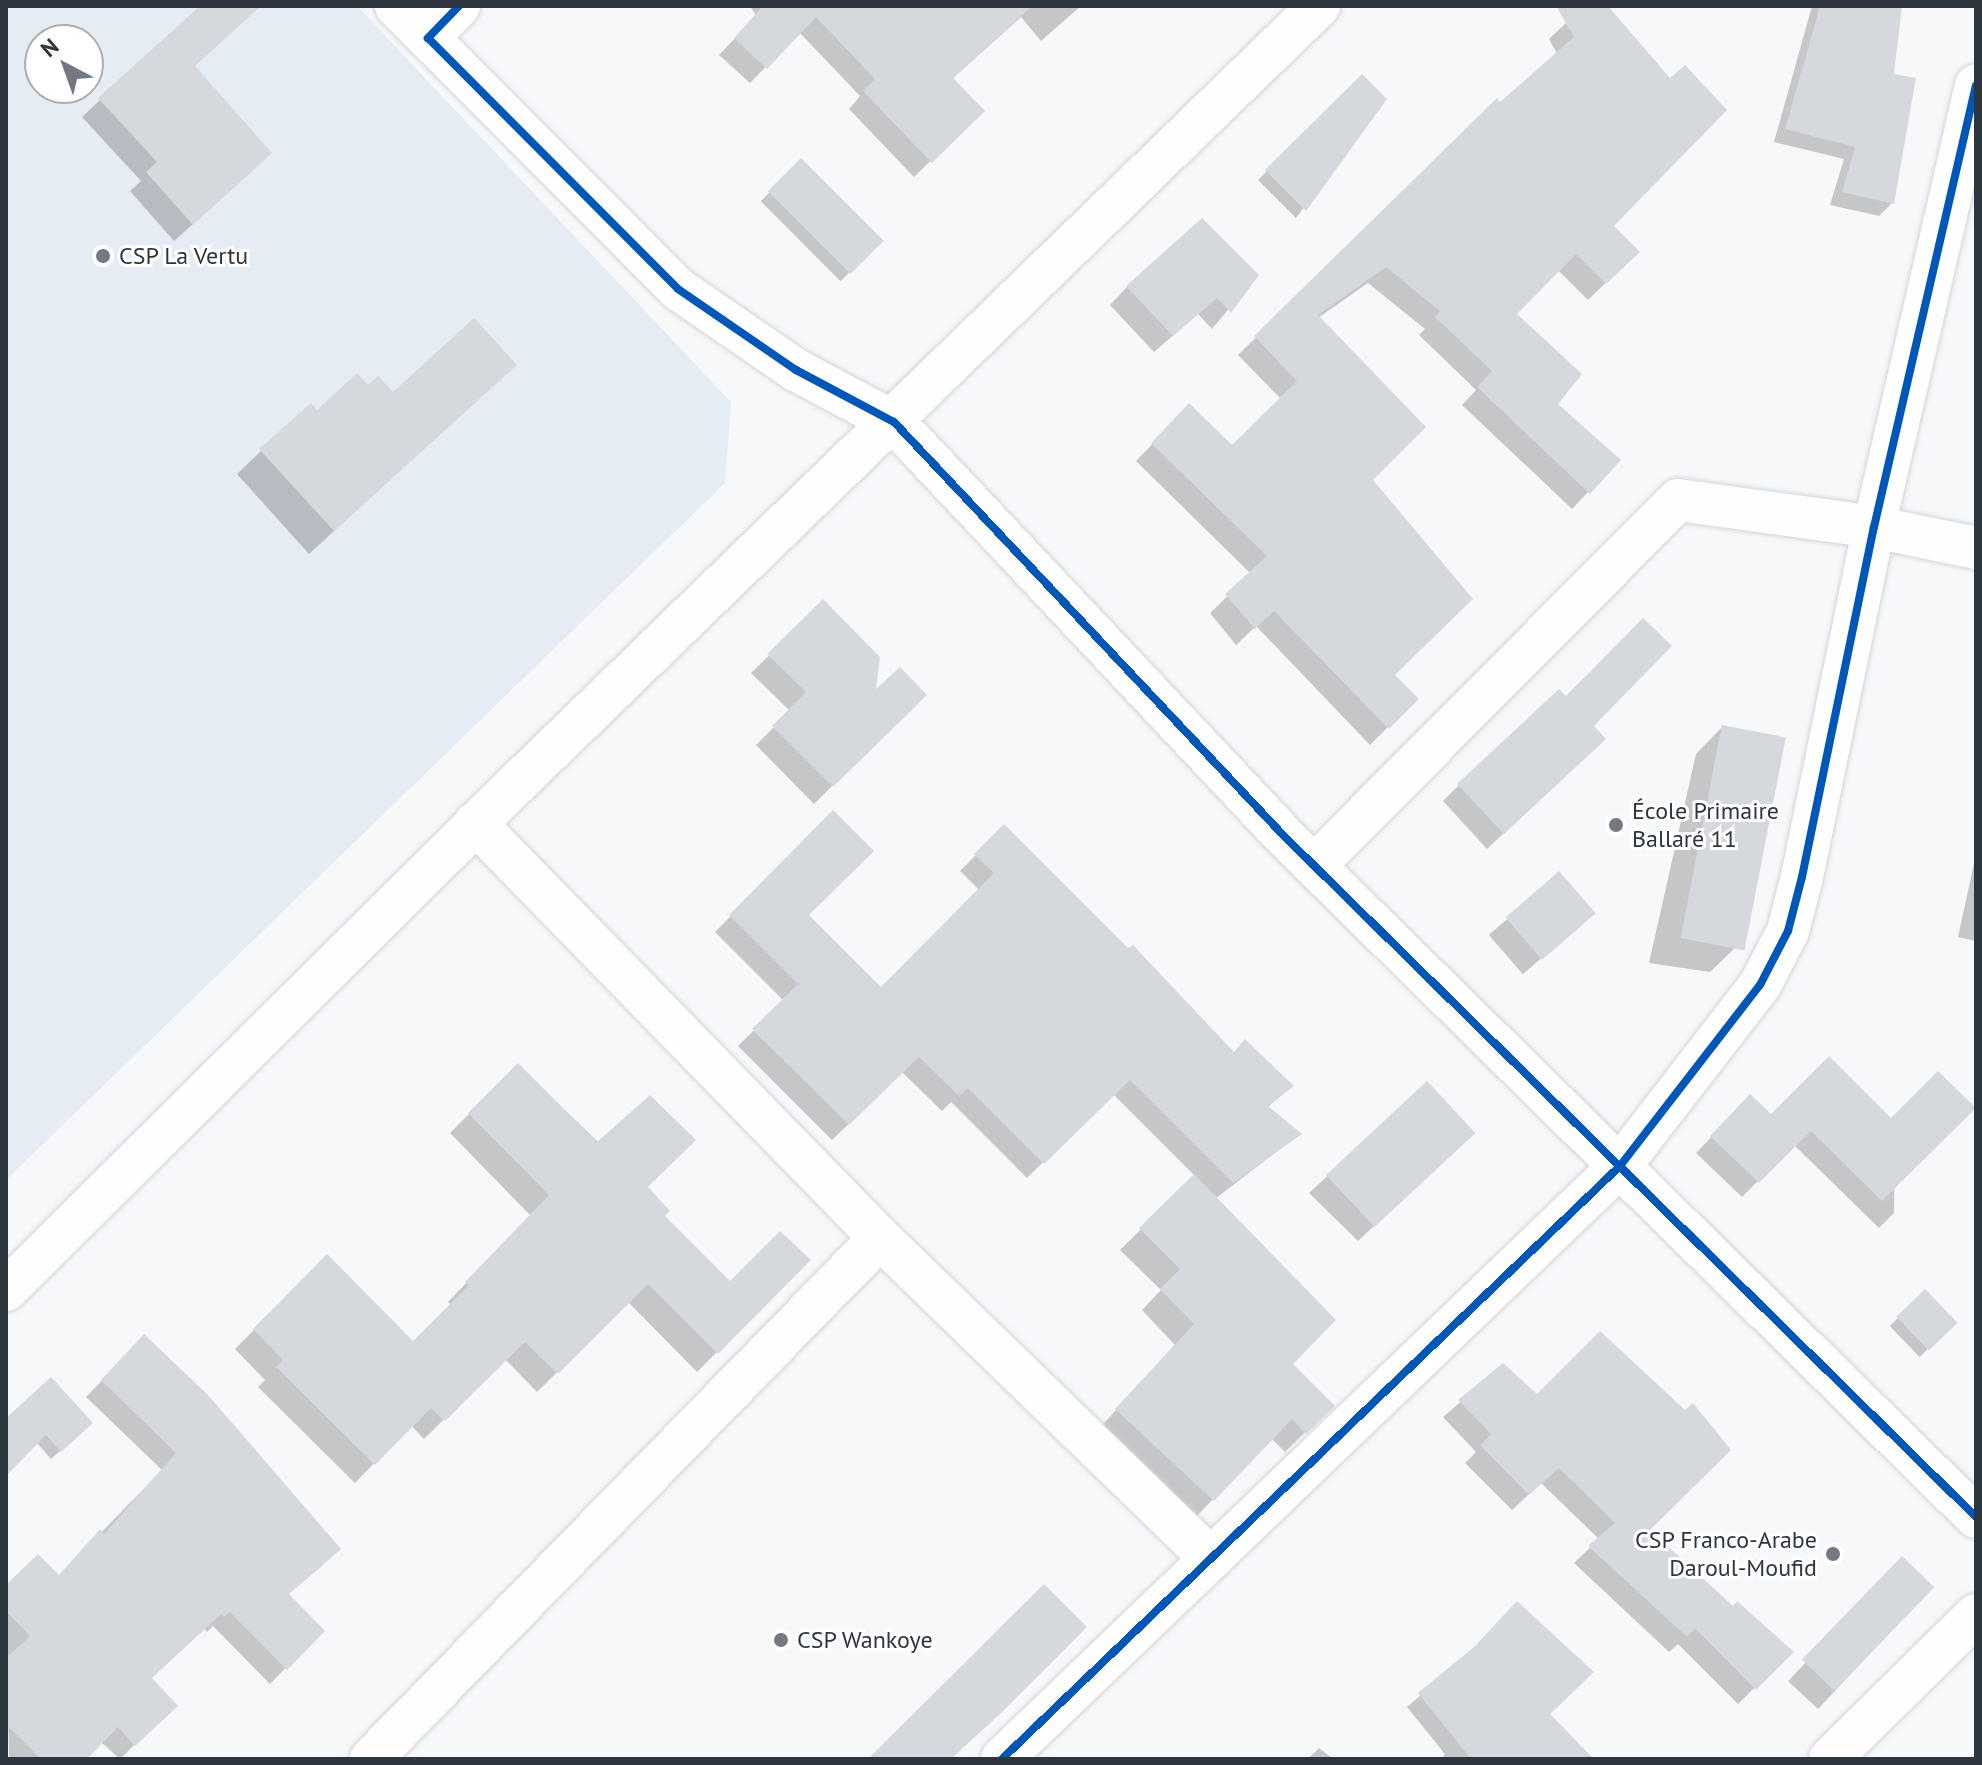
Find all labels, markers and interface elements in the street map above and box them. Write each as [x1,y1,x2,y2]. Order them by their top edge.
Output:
north arrow [24,24,104,104]
text: N [35,32,64,63]
place label: CSP La Vertu [119,242,250,270]
marker: CSP La Vertu [94,247,112,265]
place label: École Primaire Ballaré 11 [1632,797,1779,853]
marker: École Primaire Ballaré 11 [1607,816,1625,834]
place label: CSP Franco-Arabe Daroul-Moufid [1634,1526,1817,1582]
marker: CSP Franco-Arabe Daroul-Moufid [1824,1545,1842,1563]
place label: CSP Wankoye [797,1626,934,1654]
marker: CSP Wankoye [772,1631,790,1649]

